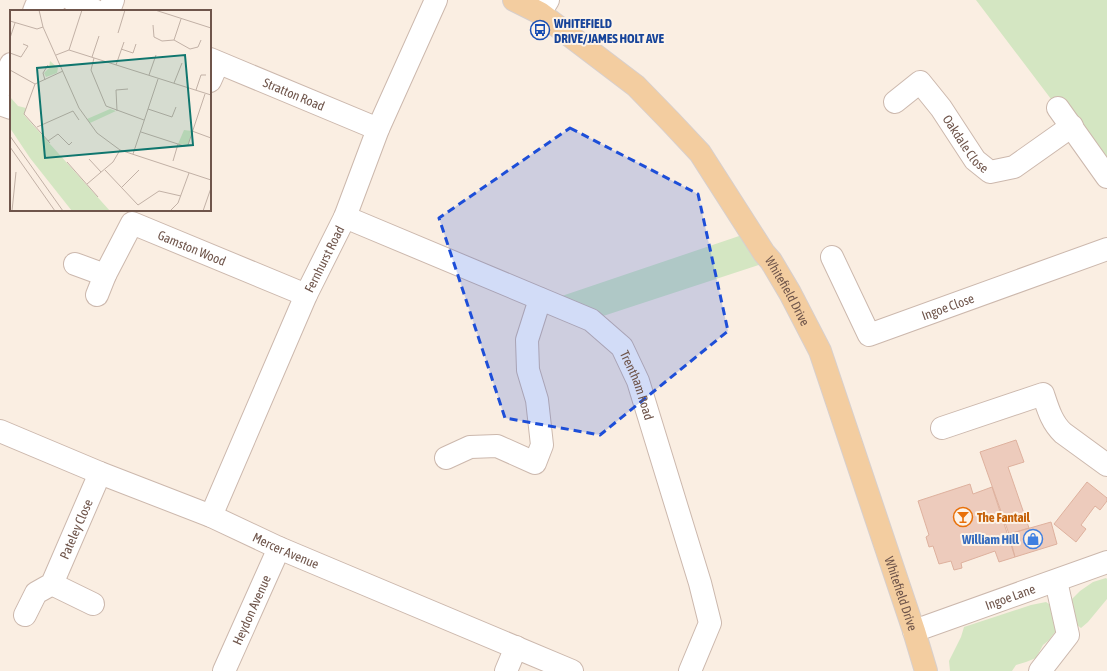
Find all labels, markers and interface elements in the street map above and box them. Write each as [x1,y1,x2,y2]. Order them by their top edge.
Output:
inset map [10,10,211,211]
place label: WHITEFIELD DRIVE/JAMES HOLT AVE [553,16,664,46]
bus stop icon: WHITEFIELD DRIVE/JAMES HOLT AVE [529,19,551,41]
street label: Stratton Road [261,75,327,114]
street label: Oakdale Close [939,112,992,176]
street label: Fernhurst Road [302,223,347,295]
street label: Gamston Wood [156,228,228,269]
street label: Whitefield Drive [762,254,813,329]
street label: Ingoe Close [920,291,976,323]
street label: Trentham Road [617,348,656,422]
street label: Pateley Close [57,497,96,561]
bar icon: The Fantail [952,506,974,528]
place label: The Fantail [977,510,1031,525]
shop icon: William Hill [1022,528,1044,550]
street label: Mercer Avenue [250,530,321,572]
place label: William Hill [961,532,1020,547]
street label: Whitefield Drive [882,555,920,633]
street label: Heydon Avenue [230,573,274,647]
street label: Ingoe Lane [983,581,1037,613]

